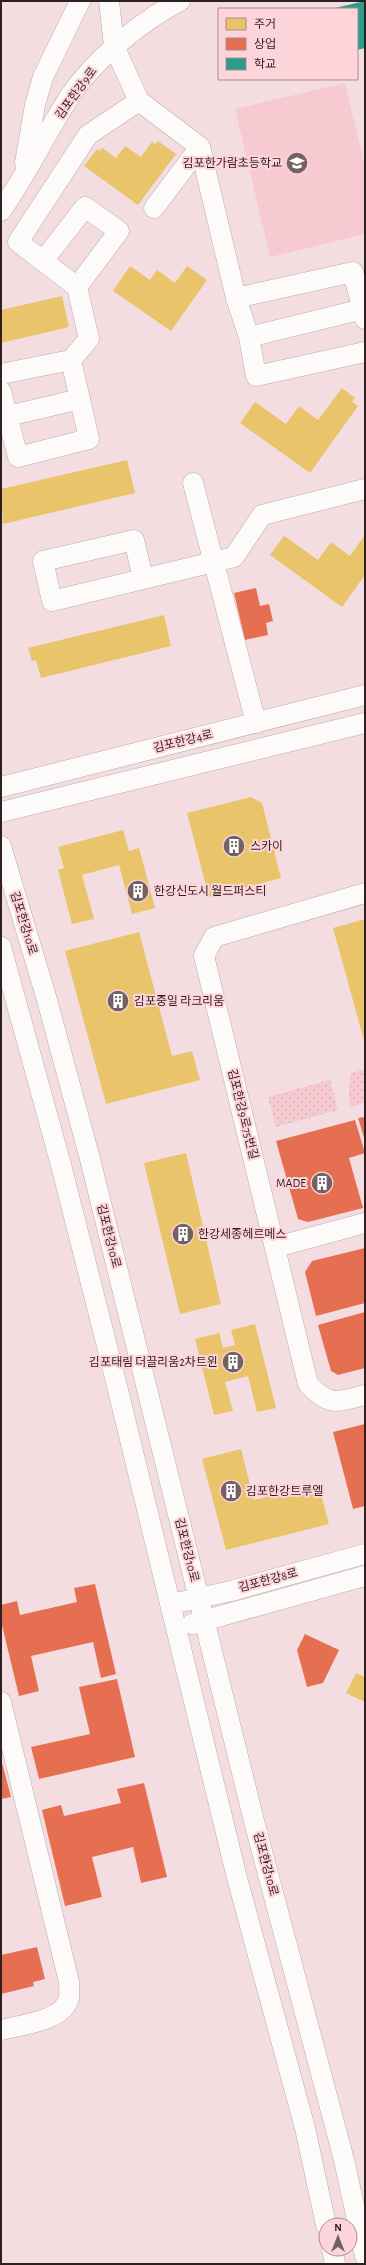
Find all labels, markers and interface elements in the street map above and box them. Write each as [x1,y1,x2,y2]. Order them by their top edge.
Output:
legend [218,8,358,80]
text: 주거 [254,18,276,30]
text: 상업 [254,38,276,50]
text: 학교 [254,57,276,70]
street label: 김포한강9로 [53,65,99,121]
school or university icon: 김포한가람초등학교 [284,150,310,176]
place label: 김포한가람초등학교 [183,156,282,169]
street label: 김포한강4로 [152,728,214,754]
building icon: 스카이 [221,833,247,859]
place label: 스카이 [250,840,283,852]
building icon: 한강신도시 월드퍼스티 [125,878,151,904]
place label: 한강신도시 월드퍼스티 [154,885,266,897]
street label: 김포한강10로 [9,890,39,956]
building icon: 김포중일 라크리움 [105,988,131,1014]
place label: 김포중일 라크리움 [134,995,224,1007]
street label: 김포한강9로75번길 [226,1067,260,1161]
building icon: MADE [309,1170,335,1196]
place label: MADE [276,1177,306,1189]
street label: 김포한강10로 [95,1203,123,1269]
building icon: 한강세종헤르메스 [170,1221,196,1247]
place label: 한강세종헤르메스 [198,1228,286,1240]
building icon: 김포태림 더끌리움2차트윈 [220,1349,246,1375]
place label: 김포태림 더끌리움2차트윈 [89,1356,218,1368]
building icon: 김포한강트루엘 [218,1478,244,1504]
place label: 김포한강트루엘 [246,1485,323,1497]
street label: 김포한강10로 [173,1517,201,1583]
street label: 김포한강8로 [237,1566,299,1594]
street label: 김포한강10로 [252,1831,280,1897]
north arrow [318,2217,358,2257]
text: N [334,2222,342,2233]

